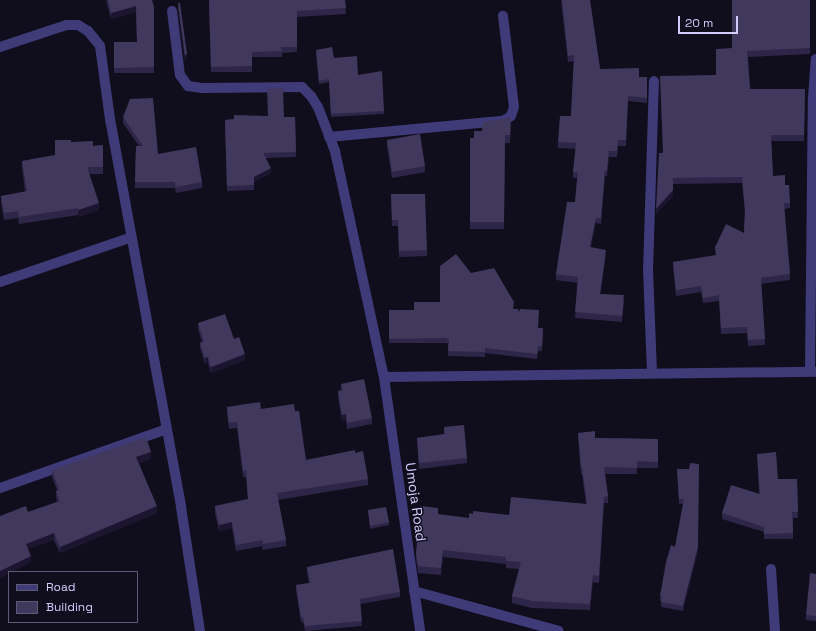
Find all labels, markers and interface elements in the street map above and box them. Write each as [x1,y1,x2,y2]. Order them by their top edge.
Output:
scale bar [680,8,740,34]
text: 20 m [685,15,713,31]
street label: Umoja Road [402,461,430,543]
legend [8,571,138,623]
text: Road [46,579,75,595]
text: Building [46,599,93,615]

